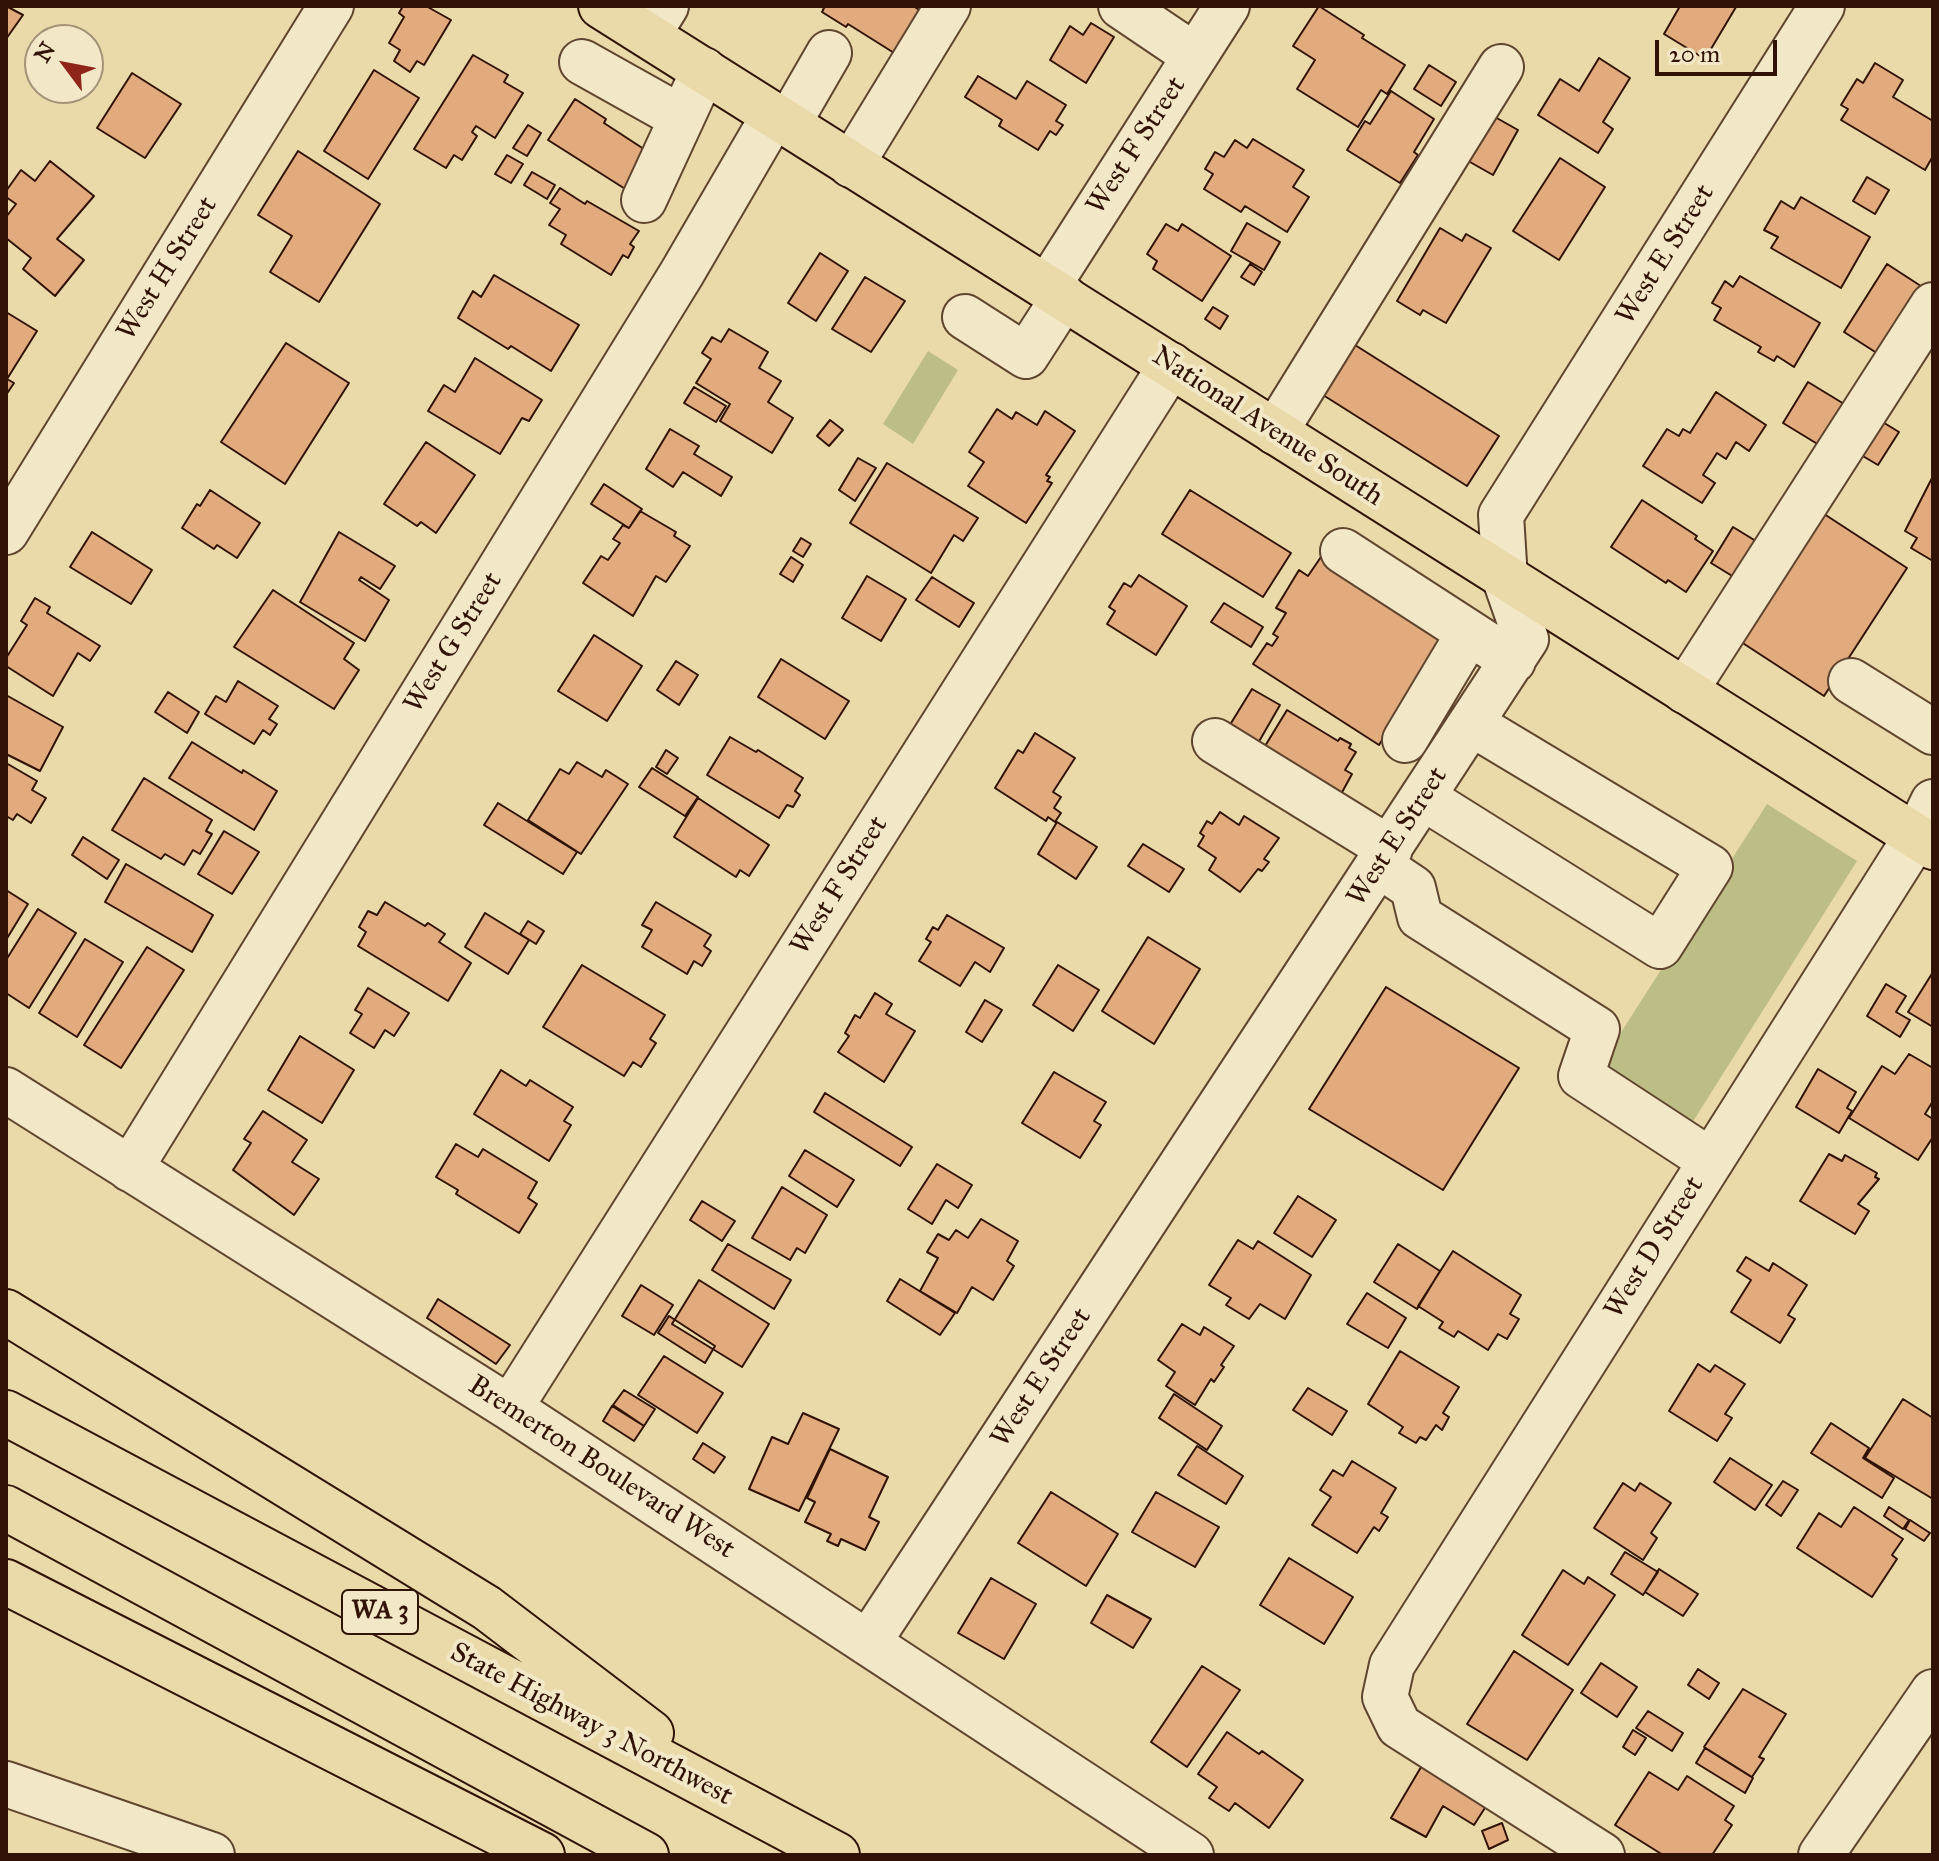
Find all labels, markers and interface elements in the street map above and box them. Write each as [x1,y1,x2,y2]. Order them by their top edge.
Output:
north arrow [24,24,104,104]
scale bar [1659,24,1781,74]
text: N [29,37,61,67]
text: 20 m [1669,39,1720,69]
street label: West F Street [1080,71,1194,221]
street label: West E Street [1610,179,1722,331]
street label: West H Street [111,191,225,347]
street label: National Avenue South [1145,340,1389,514]
street label: West G Street [398,567,510,719]
street label: West E Street [1341,761,1455,913]
street label: West F Street [784,810,896,962]
street label: West D Street [1598,1171,1712,1325]
street label: West E Street [985,1302,1099,1454]
street label: Bremerton Boulevard West [461,1369,741,1567]
road number: WA 3 [342,1590,418,1634]
street label: State Highway 3 Northwest [444,1636,738,1814]

